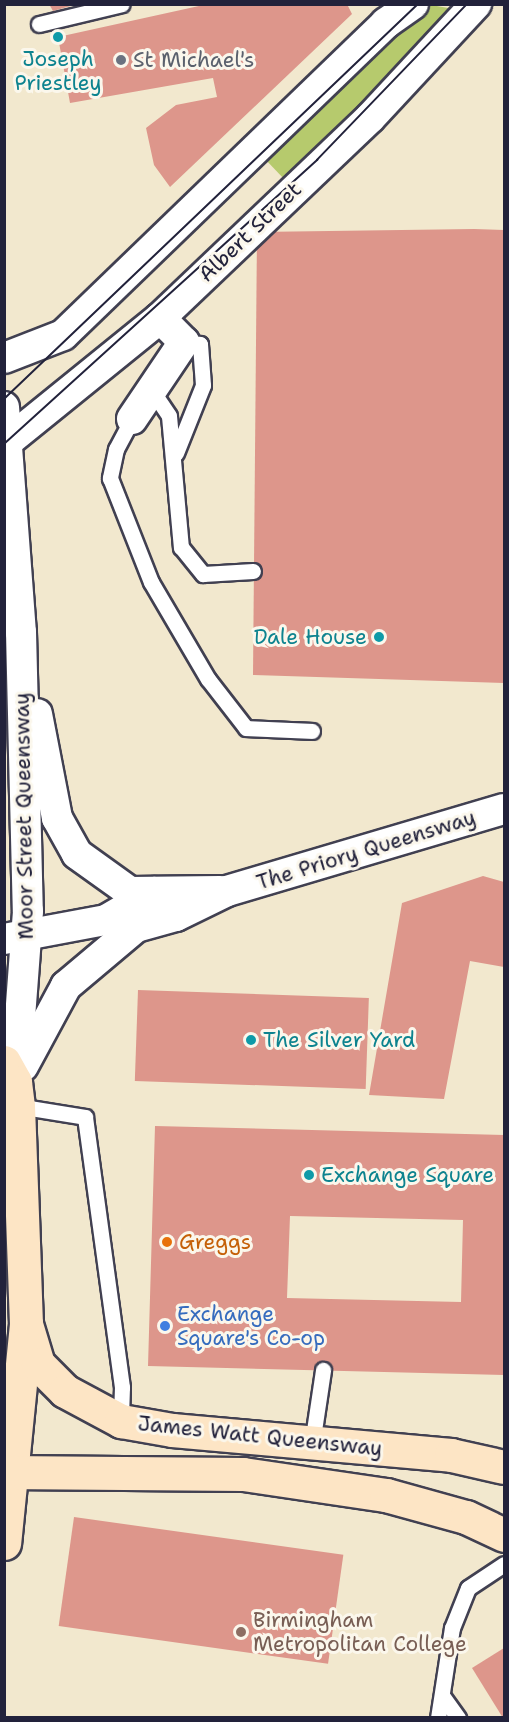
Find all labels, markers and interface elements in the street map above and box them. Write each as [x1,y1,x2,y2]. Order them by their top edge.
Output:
marker: Joseph Priestley [51,30,65,44]
place label: Joseph Priestley [14,46,102,96]
place label: St Michael's [133,47,254,73]
marker: St Michael's [114,53,128,67]
street label: Albert Street [193,177,307,287]
place label: Dale House [254,624,367,650]
marker: Dale House [372,630,386,644]
street label: Moor Street Queensway [9,692,39,940]
street label: The Priory Queensway [253,805,479,895]
place label: The Silver Yard [263,1027,415,1053]
marker: The Silver Yard [244,1033,258,1047]
place label: Exchange Square [321,1162,494,1188]
marker: Exchange Square [302,1168,316,1182]
place label: Greggs [179,1229,251,1255]
marker: Greggs [160,1235,174,1249]
place label: Exchange Square's Co-op [177,1301,325,1351]
marker: Exchange Square's Co-op [158,1319,172,1333]
street label: James Watt Queensway [136,1411,384,1461]
place label: Birmingham Metropolitan College [253,1607,467,1657]
marker: Birmingham Metropolitan College [234,1625,248,1639]

